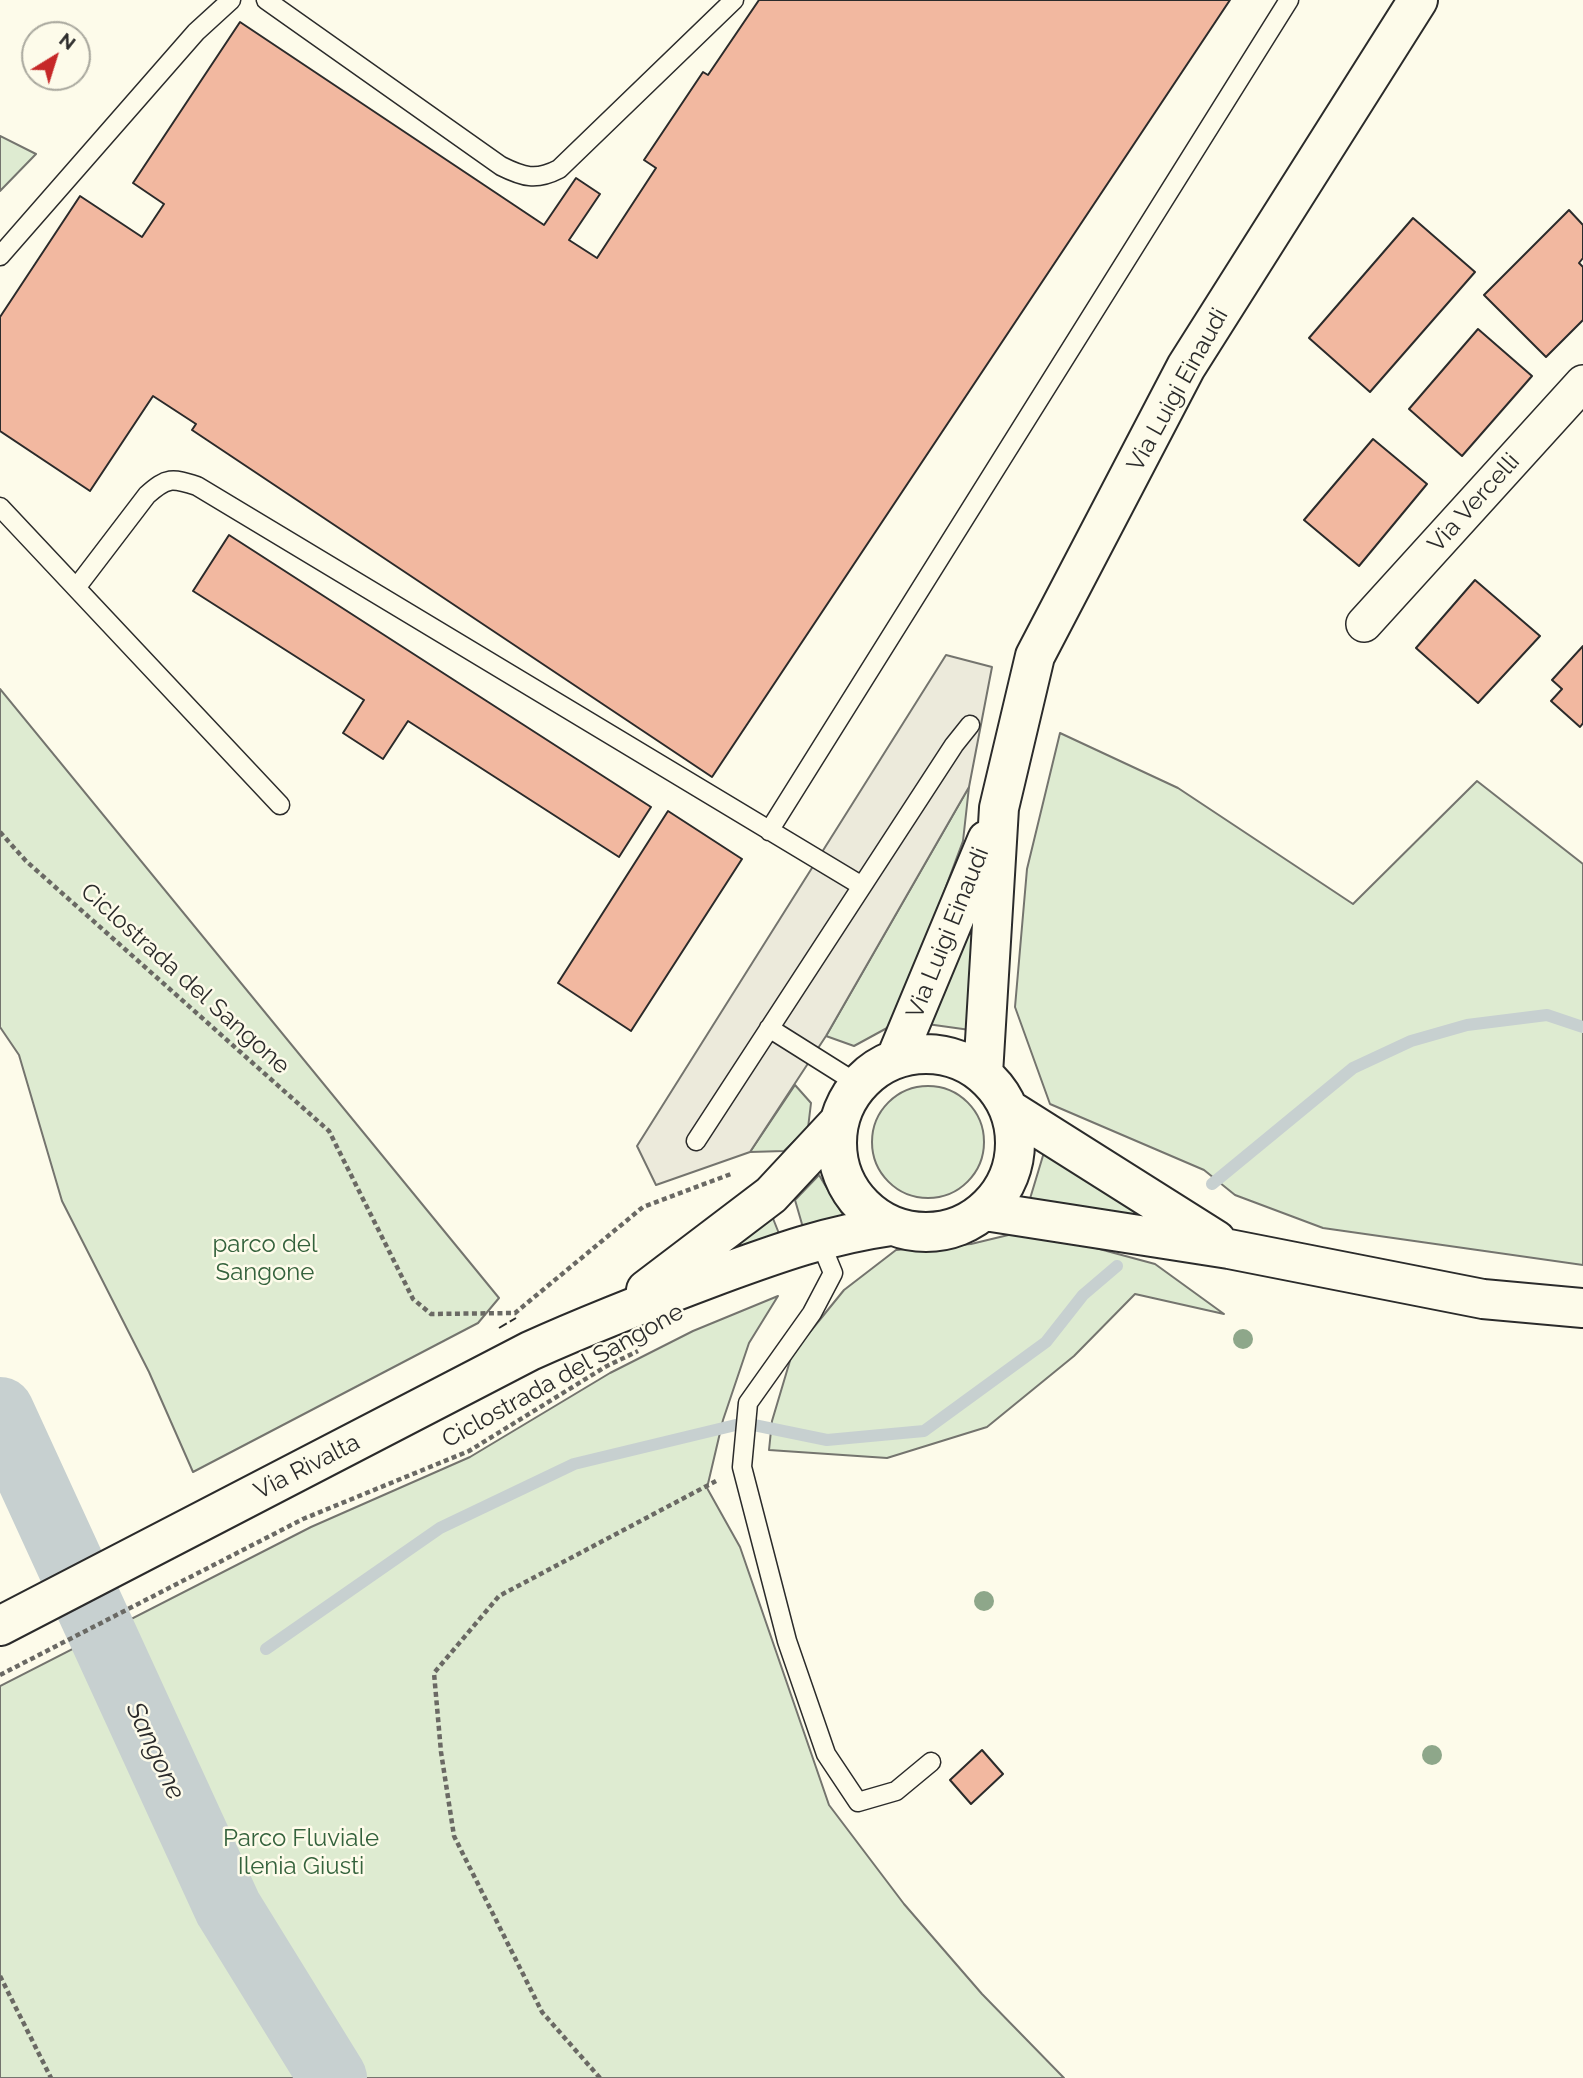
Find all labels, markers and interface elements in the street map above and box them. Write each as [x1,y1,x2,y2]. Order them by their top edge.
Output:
north arrow [21,21,91,91]
text: N [55,28,80,54]
street label: Via Luigi Einaudi [1121,304,1235,476]
street label: Via Vercelli [1422,448,1526,558]
street label: Via Luigi Einaudi [901,843,995,1023]
street label: Ciclostrada del Sangone [75,878,295,1080]
park label: parco del Sangone [213,1231,317,1287]
street label: Ciclostrada del Sangone [437,1298,689,1454]
street label: Via Rivalta [249,1428,365,1506]
water label: Sangone [119,1697,191,1805]
park label: Parco Fluviale Ilenia Giusti [223,1825,379,1881]

